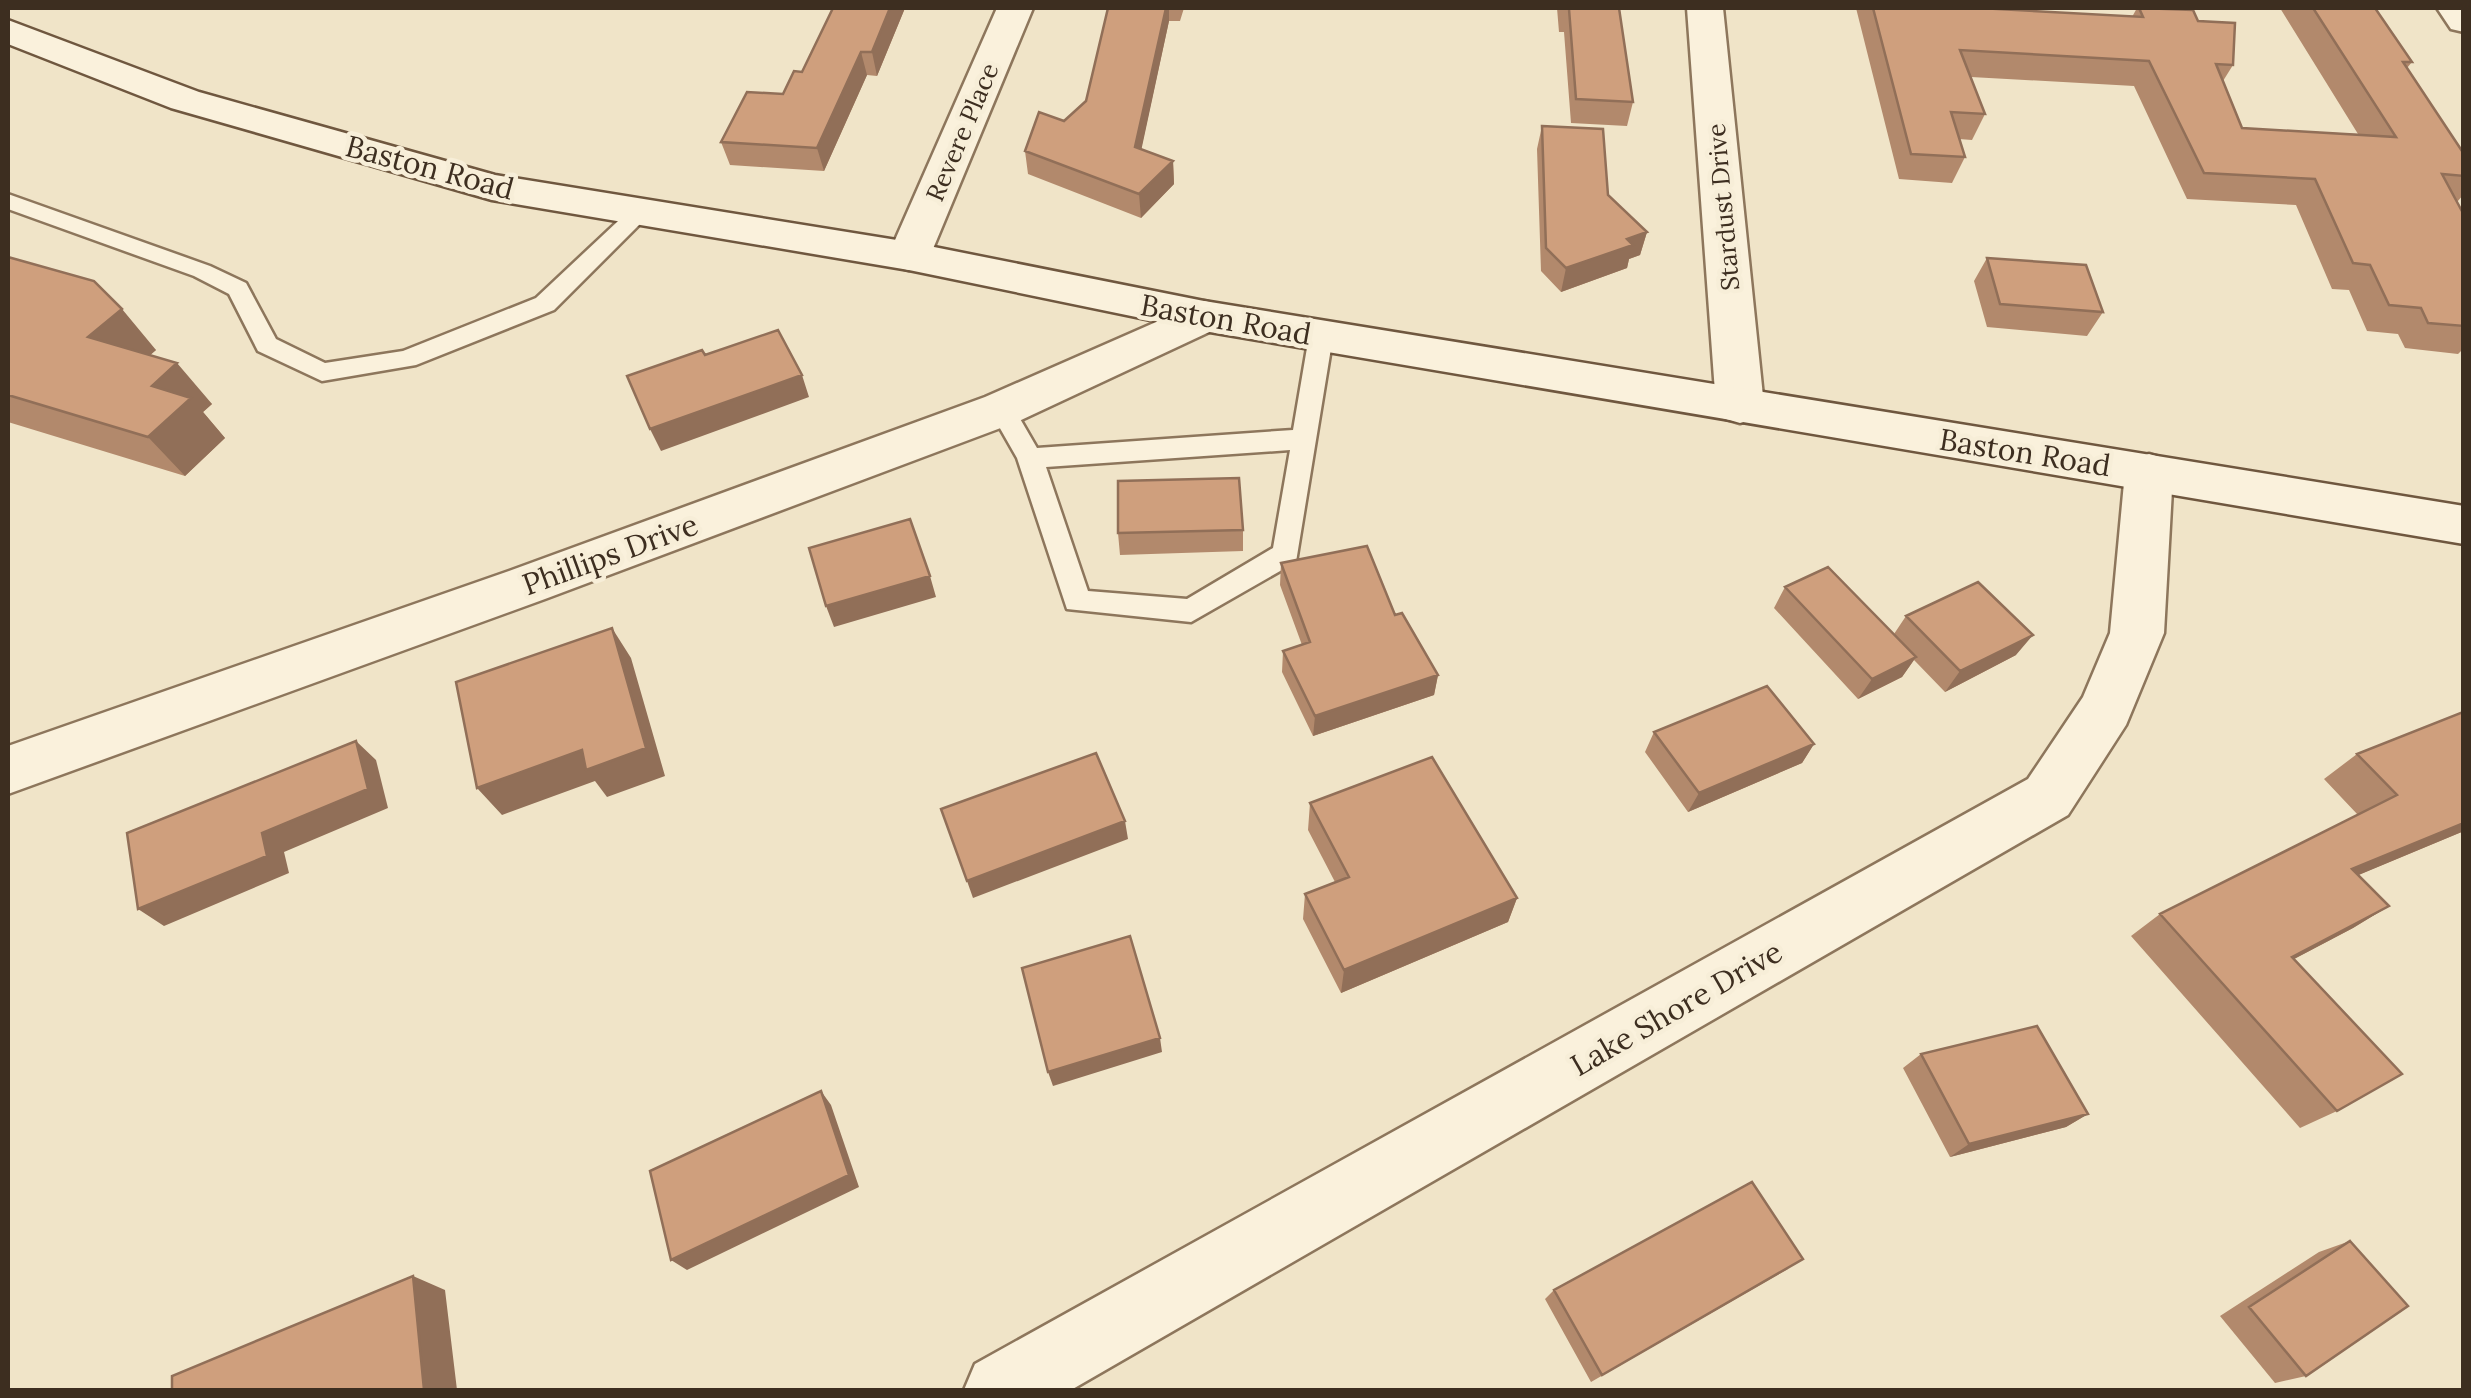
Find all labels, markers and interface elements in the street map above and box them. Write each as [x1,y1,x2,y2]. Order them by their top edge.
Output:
street label: Revere Place [919,58,1005,206]
street label: Stardust Drive [1700,122,1746,292]
street label: Baston Road [342,126,518,208]
street label: Baston Road [1138,285,1314,353]
street label: Baston Road [1937,420,2113,484]
street label: Phillips Drive [517,505,703,603]
street label: Lake Shore Drive [1563,932,1789,1084]

